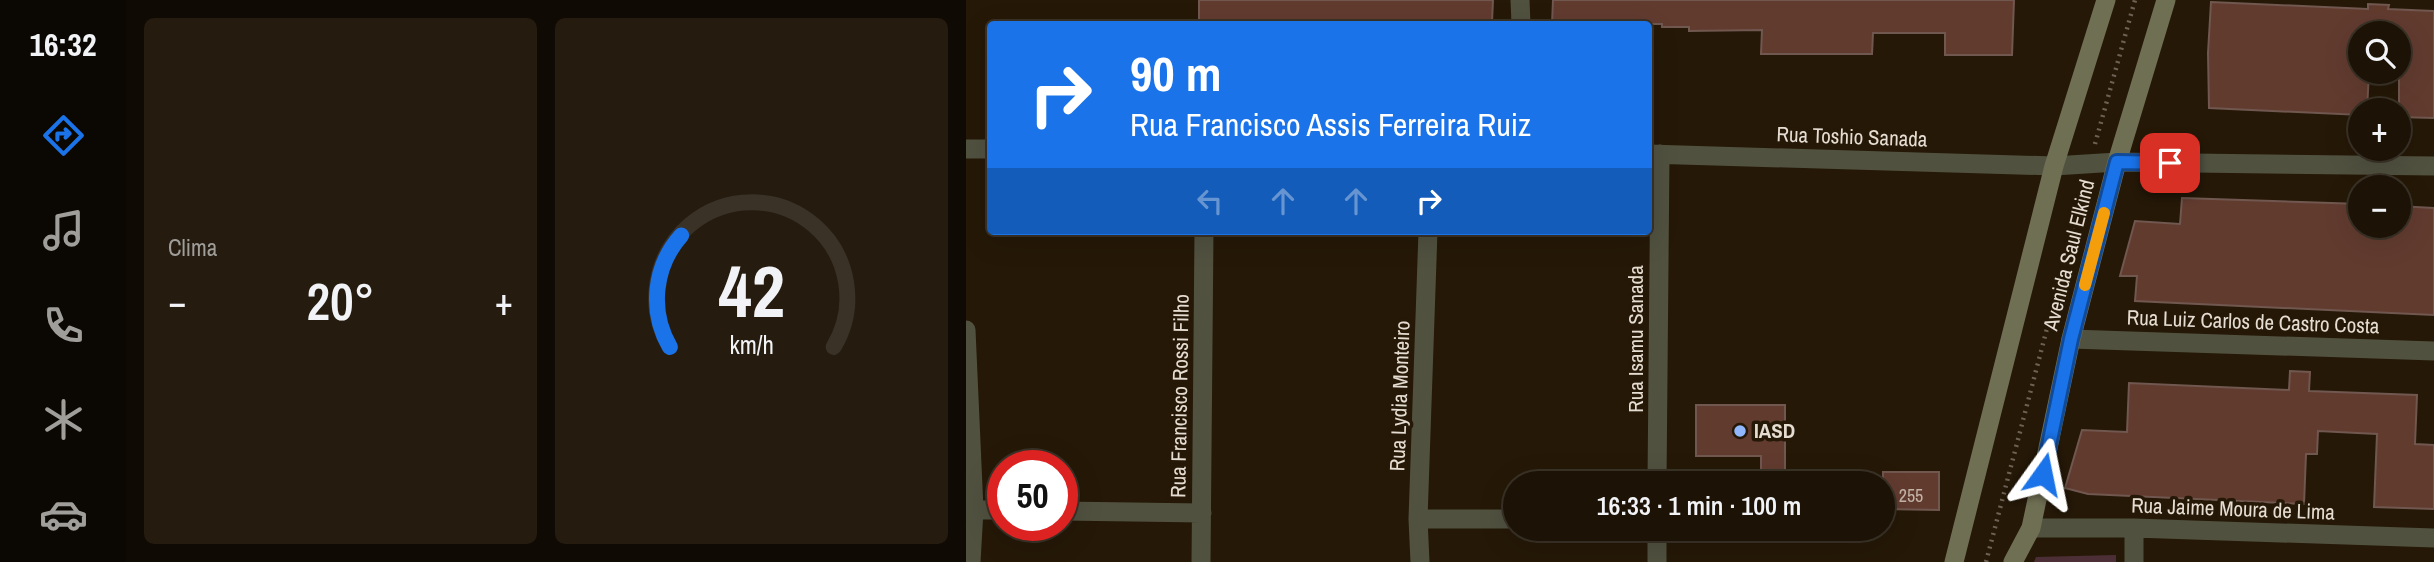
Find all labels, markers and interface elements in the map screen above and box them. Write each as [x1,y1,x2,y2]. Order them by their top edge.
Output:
map controls [2348,21,2411,238]
button: search [2348,21,2411,84]
text: 16:32 [29,23,97,66]
text: 90 m [1130,40,1222,106]
icon: right [1015,49,1106,140]
button: + [2348,98,2411,161]
text: Rua Francisco Assis Ferreira Ruiz [1130,103,1531,146]
icon: directions [39,111,88,160]
street label: Rua Toshio Sanada [1776,119,1928,154]
pin [2140,133,2200,193]
icon: arrive [2151,144,2189,182]
button: − [2348,175,2411,238]
street label: Avenida Saul Elkind [2035,176,2101,334]
icon: left [1191,182,1229,220]
icon: ahead [1264,182,1302,220]
icon: ahead [1337,182,1375,220]
icon: right [1410,182,1448,220]
icon: music [39,206,88,255]
text: Clima [168,232,217,263]
text: 42 [718,242,785,340]
street label: Rua Isamu Sanada [1621,265,1650,413]
text: 20° [306,266,375,336]
text: − [168,276,186,327]
text: + [495,276,513,327]
street label: Rua Francisco Rossi Filho [1163,294,1196,498]
icon: phone [39,301,88,350]
street label: Rua Luiz Carlos de Castro Costa [2126,303,2380,340]
street label: Rua Lydia Monteiro [1382,320,1417,472]
text: km/h [729,328,774,362]
icon: climate [39,395,88,444]
place label: IASD [1754,416,1795,445]
marker: IASD [1732,423,1748,439]
position arrow [2006,437,2080,511]
speed limit sign: 50 [987,450,1078,541]
house number: 255 [1899,483,1923,508]
text: 16:33 · 1 min · 100 m [1597,488,1801,523]
icon: car [39,490,88,539]
street label: Rua Jaime Moura de Lima [2131,490,2336,527]

